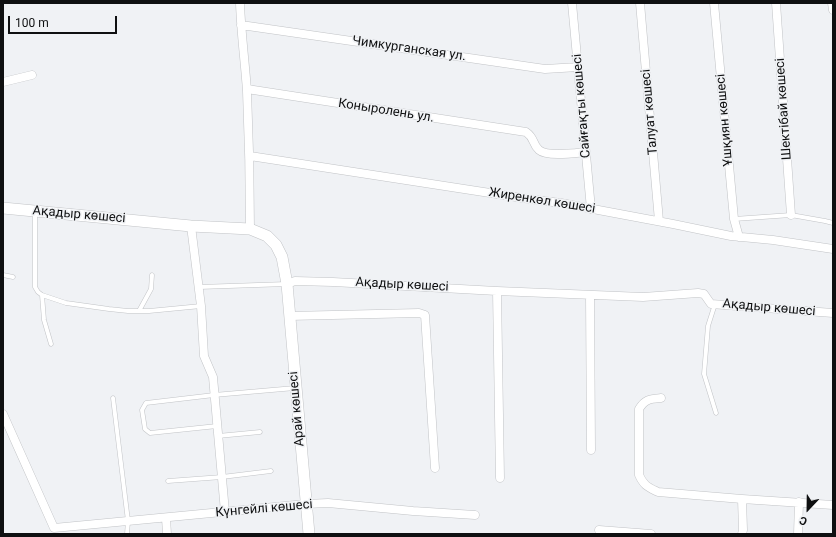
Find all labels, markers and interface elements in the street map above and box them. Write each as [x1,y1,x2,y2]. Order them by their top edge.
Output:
scale bar [10,8,119,34]
text: 100 m [15,16,49,30]
street label: Чимкурганская ул. [351,33,467,65]
street label: Сайғақты көшесі [570,53,594,159]
street label: Шектібай көшесі [773,57,795,161]
street label: Талуат көшесі [638,69,662,155]
street label: Ұшқиян көшесі [713,73,737,167]
street label: Коныролень ул. [337,96,435,126]
street label: Жиренкөл көшесі [488,185,596,217]
street label: Ақадыр көшесі [32,203,126,227]
street label: Ақадыр көшесі [355,275,449,295]
street label: Ақадыр көшесі [722,296,816,320]
street label: Арай көшесі [286,371,308,447]
north arrow [788,489,828,529]
street label: Күнгейлі көшесі [215,497,313,521]
text: С [798,513,809,528]

